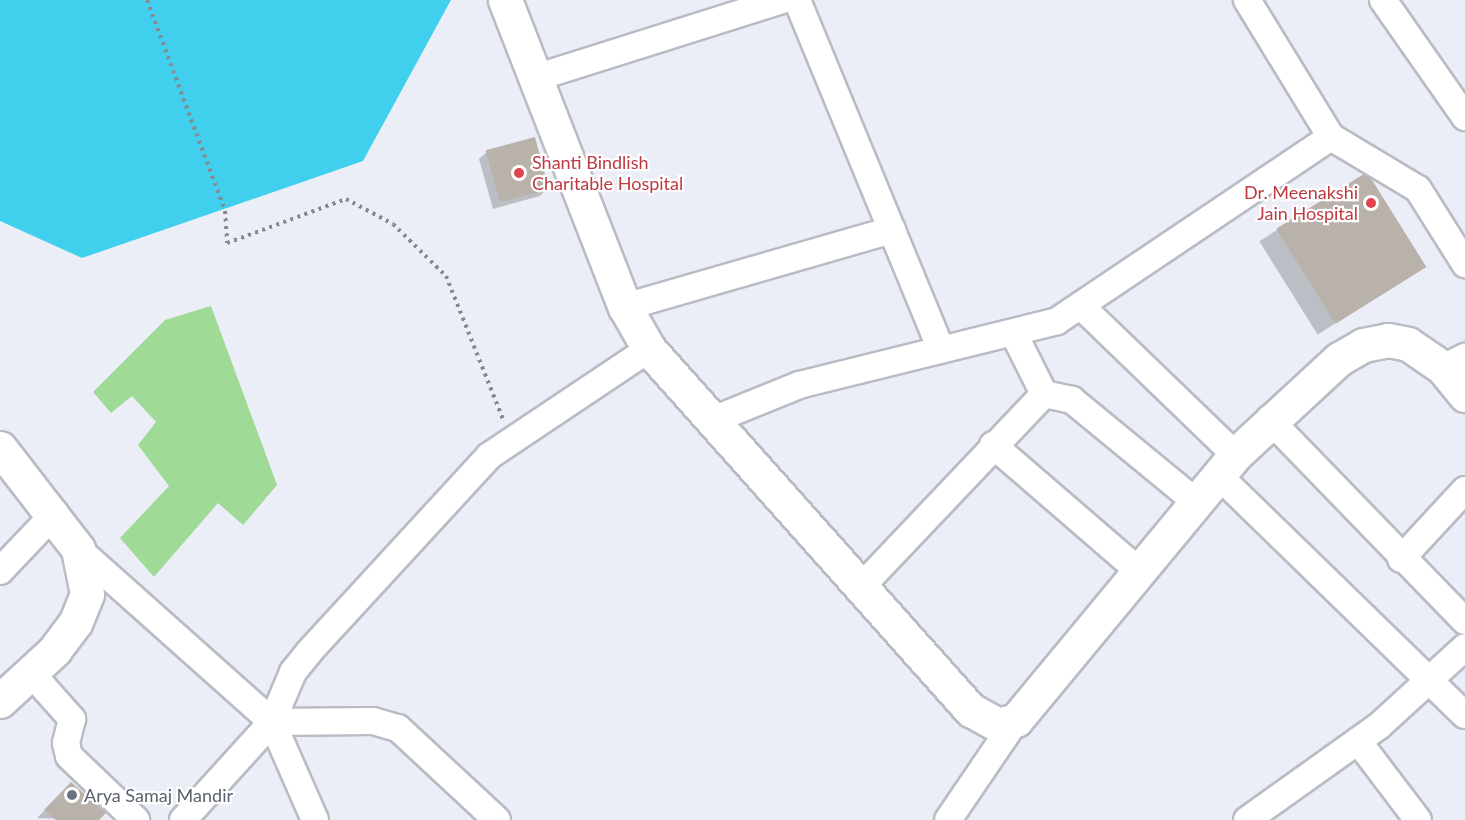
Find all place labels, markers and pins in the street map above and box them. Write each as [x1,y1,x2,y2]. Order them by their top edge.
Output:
place label: Shanti Bindlish Charitable Hospital [532,152,683,195]
marker: Shanti Bindlish Charitable Hospital [510,164,528,182]
place label: Dr. Meenakshi Jain Hospital [1244,182,1358,224]
marker: Dr. Meenakshi Jain Hospital [1362,194,1380,212]
place label: Arya Samaj Mandir [84,784,233,806]
marker: Arya Samaj Mandir [65,788,79,802]

